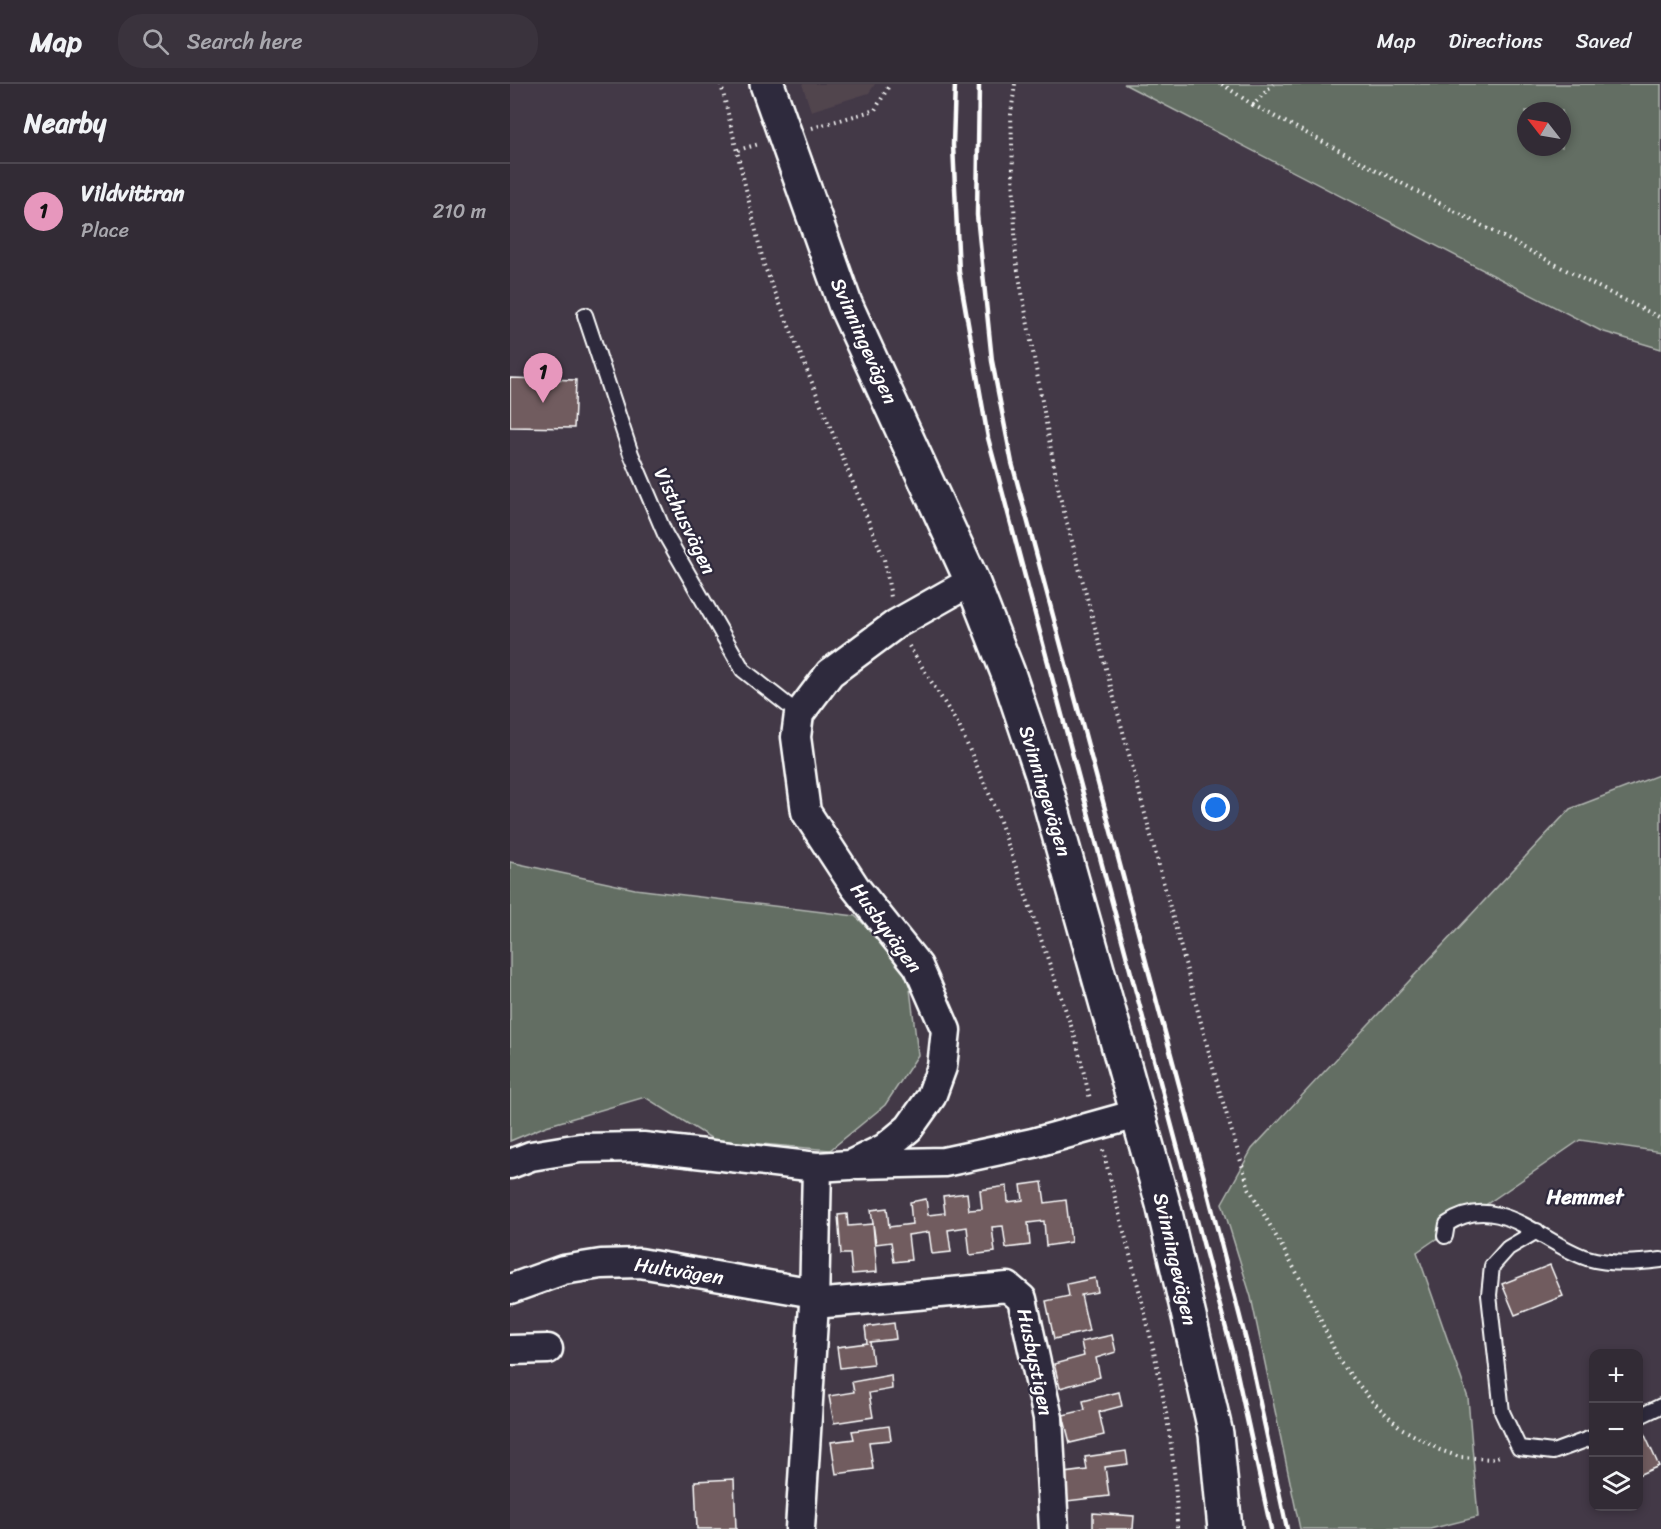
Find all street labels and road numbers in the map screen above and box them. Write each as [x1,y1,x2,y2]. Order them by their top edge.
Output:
street label: Svinningevägen [820,272,908,410]
street label: Visthusvägen [644,461,726,581]
street label: Svinningevägen [1008,721,1082,861]
street label: Husbyvägen [841,875,931,981]
street label: Svinningevägen [1143,1189,1207,1329]
street label: Hultvägen [632,1247,726,1295]
street label: Husbystigen [1007,1305,1063,1419]

